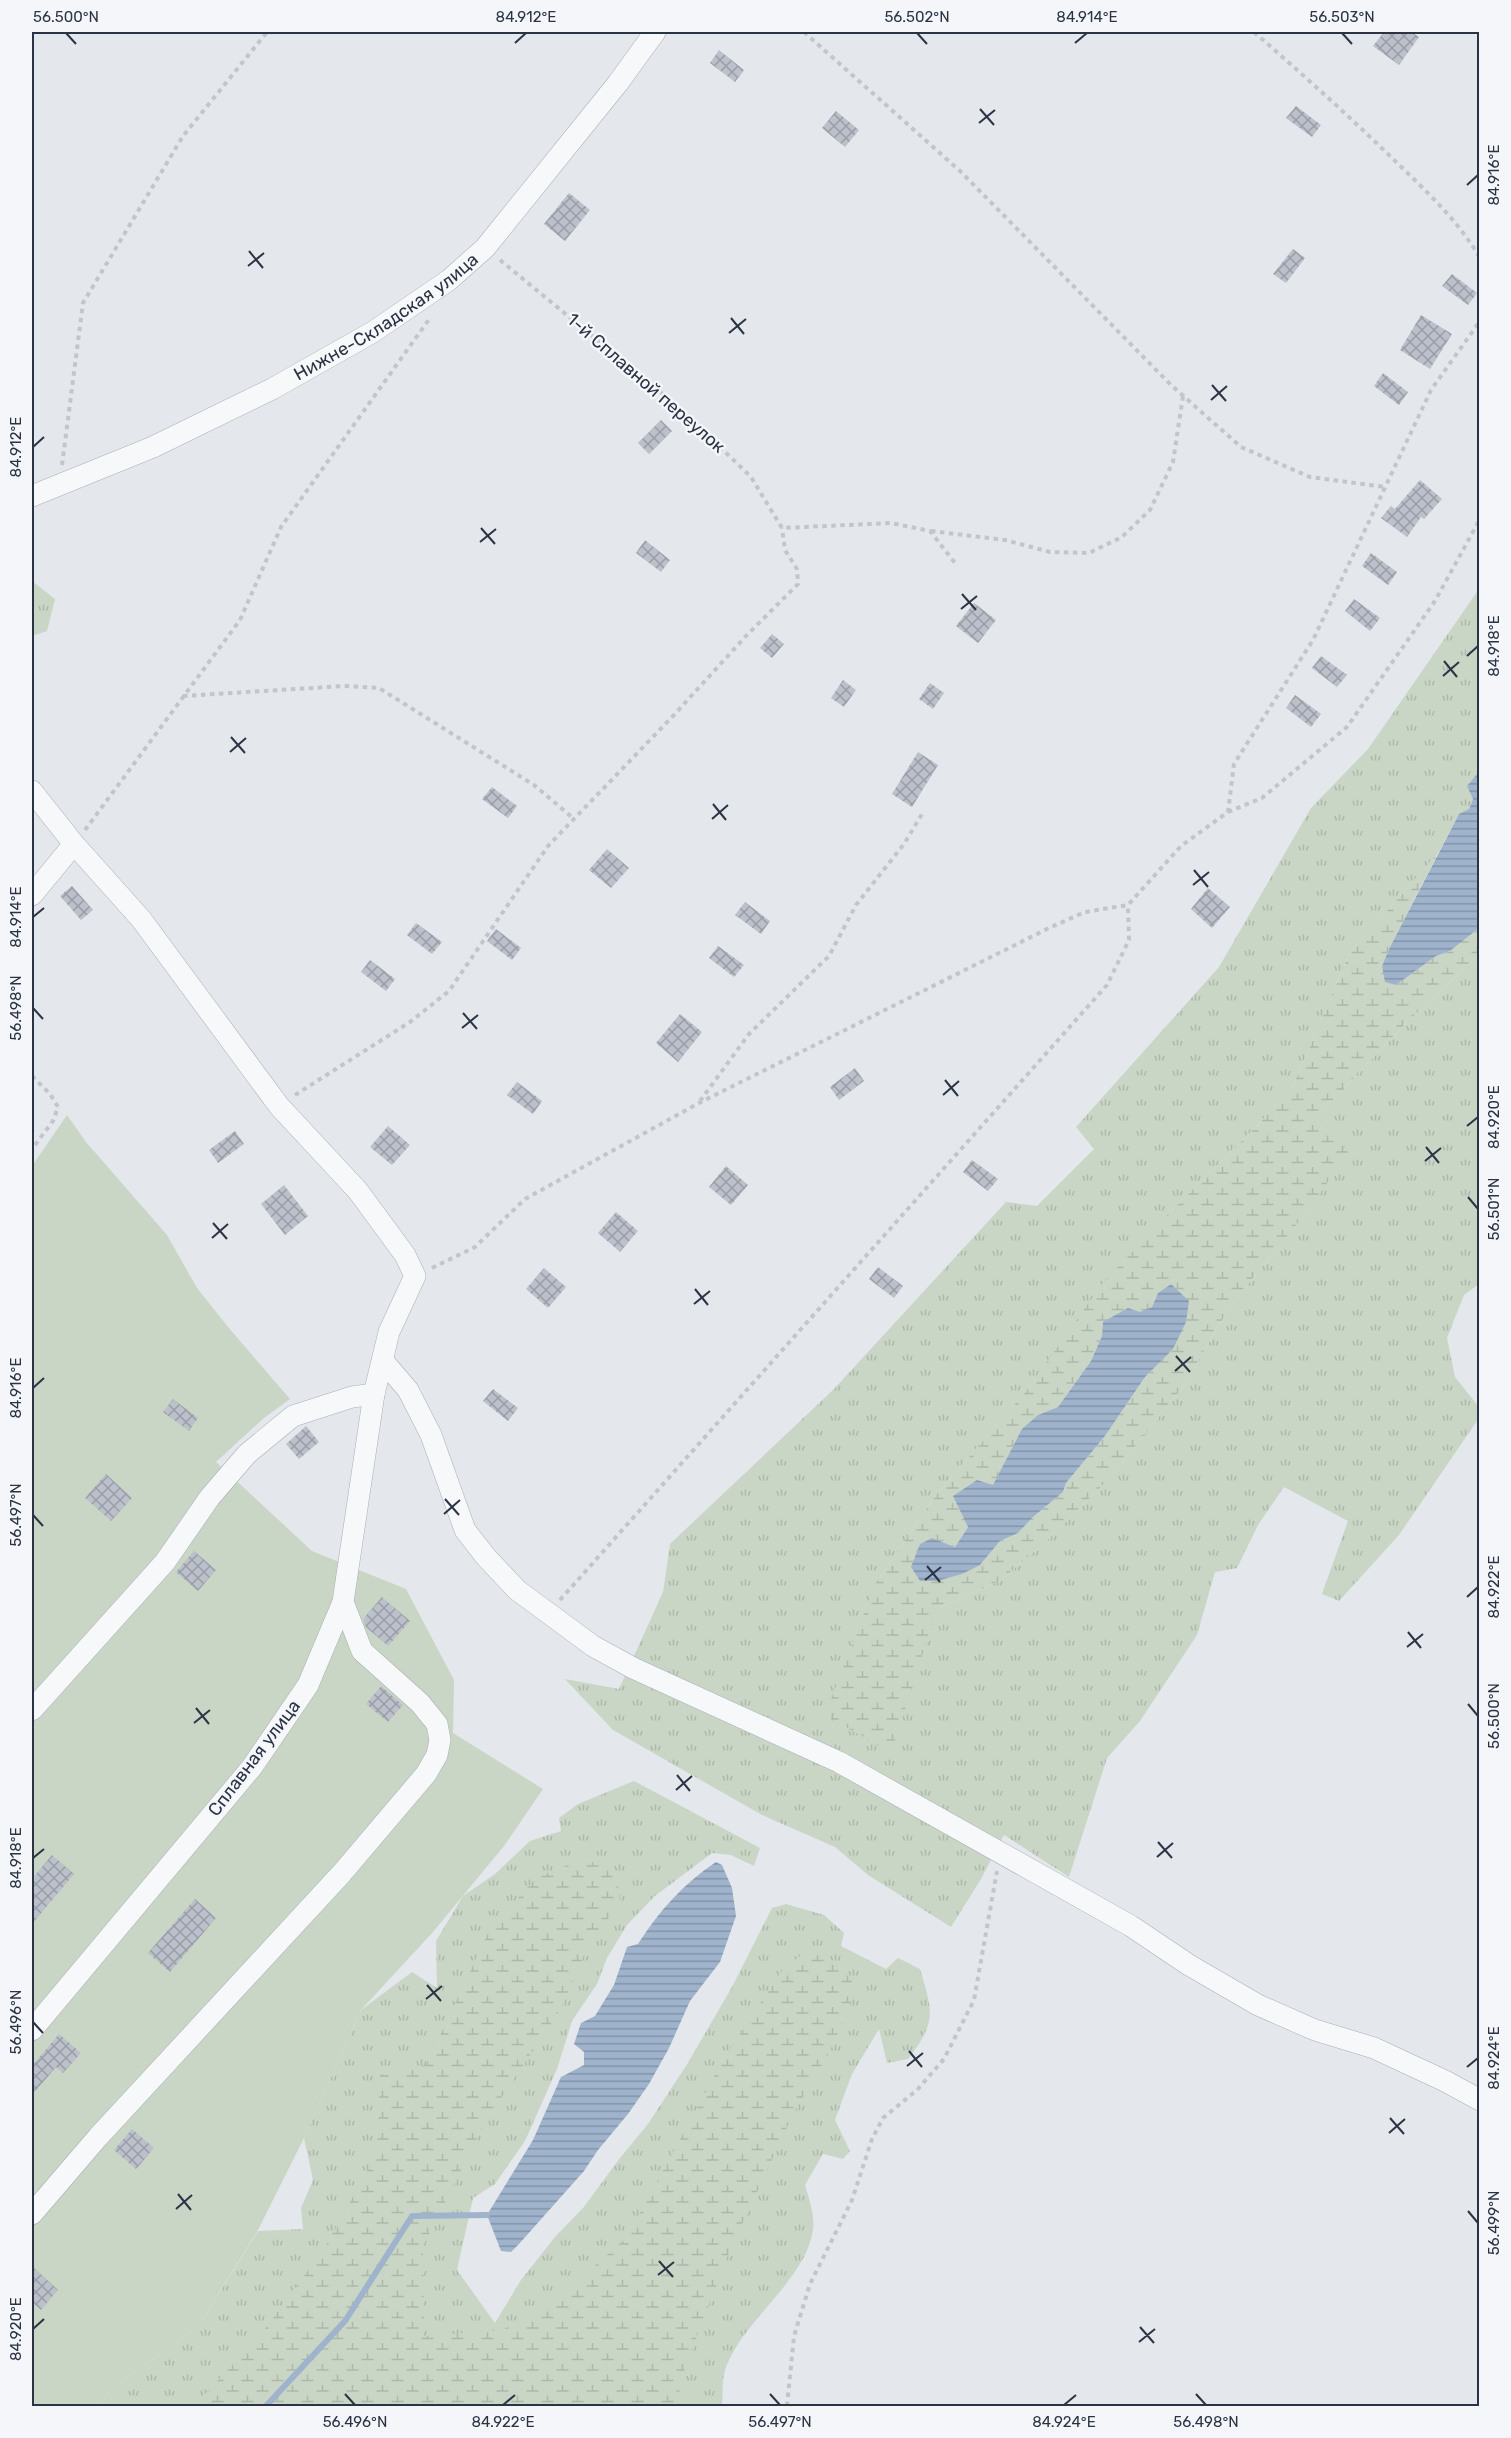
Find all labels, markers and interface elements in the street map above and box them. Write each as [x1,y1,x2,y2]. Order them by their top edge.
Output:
text: 56.500°N [33,8,99,26]
text: 84.912°E [496,8,556,26]
text: 56.502°N [884,8,950,26]
text: 84.914°E [1056,8,1118,26]
text: 56.503°N [1309,8,1375,26]
text: 84.916°E [1485,145,1503,206]
street label: Нижне-Складская улица [290,248,483,385]
street label: 1-й Сплавной переулок [562,308,730,458]
text: 84.912°E [7,417,25,477]
text: 84.918°E [1485,615,1503,677]
text: 84.914°E [7,886,25,948]
text: 56.498°N [7,975,25,1041]
text: 84.920°E [1485,1085,1503,1149]
text: 56.501°N [1485,1178,1503,1240]
text: 84.916°E [7,1358,25,1419]
text: 56.497°N [7,1483,25,1547]
text: 84.922°E [1485,1555,1503,1619]
text: 56.500°N [1485,1683,1503,1749]
street label: Сплавная улица [203,1695,305,1821]
text: 84.918°E [7,1827,25,1889]
text: 56.496°N [7,1990,25,2054]
text: 84.924°E [1485,2026,1503,2090]
text: 56.499°N [1485,2191,1503,2255]
text: 84.920°E [7,2297,25,2361]
text: 56.496°N [323,2413,387,2431]
text: 84.922°E [471,2413,535,2431]
text: 56.497°N [748,2413,812,2431]
text: 84.924°E [1032,2413,1096,2431]
text: 56.498°N [1173,2413,1239,2431]

